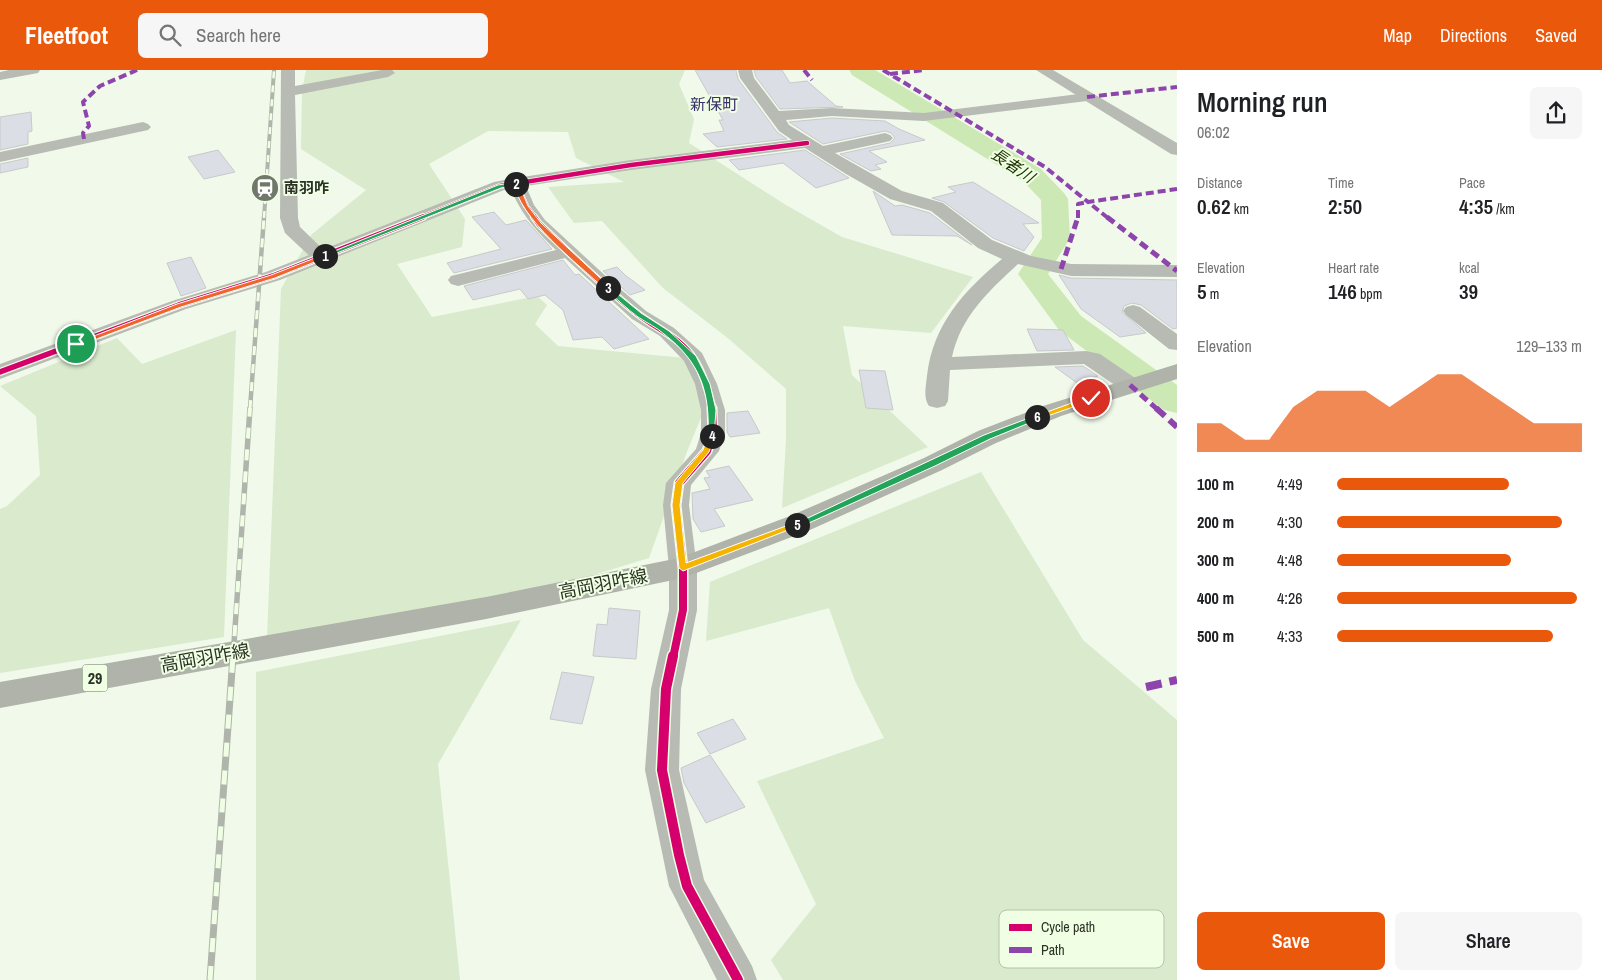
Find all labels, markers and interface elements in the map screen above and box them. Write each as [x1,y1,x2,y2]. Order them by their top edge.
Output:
search box [138,13,488,58]
text: Fleetfoot [25,19,108,51]
icon: search [156,21,184,49]
text: Search here [196,22,281,48]
text: Map [1383,23,1412,48]
text: Directions [1440,23,1507,48]
text: Saved [1535,23,1577,48]
text: Morning run [1197,83,1328,121]
button: share [1530,87,1582,139]
district label: 新保町 [690,93,738,115]
text: 06:02 [1197,121,1230,143]
water label: 長者川 [987,142,1041,189]
pin: 2 [504,172,528,196]
station icon: 南羽咋 [250,173,280,203]
text: Distance [1197,174,1242,192]
text: Time [1328,174,1354,192]
text: Pace [1459,174,1485,192]
text: 2 [513,175,520,193]
place label: 南羽咋 [284,177,329,198]
text: 0.62 [1197,192,1231,221]
text: 2:50 [1328,192,1362,221]
text: 4:35 [1459,192,1493,221]
text: km [1231,200,1249,218]
text: /km [1493,200,1515,218]
pin: 1 [312,244,338,268]
text: 1 [322,247,329,265]
text: Elevation [1197,259,1245,277]
text: Heart rate [1328,259,1379,277]
text: kcal [1459,259,1479,277]
pin: 3 [596,276,620,300]
text: 5 [1197,277,1207,306]
text: 146 [1328,277,1357,306]
text: 39 [1459,277,1478,306]
text: 3 [605,279,612,297]
text: m [1207,285,1219,303]
text: bpm [1357,285,1382,303]
pin [55,323,97,365]
icon: arrive [62,330,90,358]
text: Elevation [1197,335,1252,357]
text: 129–133 m [1516,335,1582,357]
pin [1070,377,1112,419]
icon: check [1077,384,1105,412]
pin: 6 [1024,404,1050,430]
text: 6 [1034,408,1041,426]
pin: 4 [700,424,724,448]
text: 4 [709,427,716,445]
text: 100 m [1197,473,1234,495]
text: 4:49 [1277,473,1303,495]
text: 200 m [1197,511,1234,533]
text: 4:30 [1277,511,1303,533]
pin: 5 [784,512,810,538]
text: 5 [794,516,801,534]
text: 300 m [1197,549,1234,571]
text: 4:48 [1277,549,1303,571]
street label: 高岡羽咋線 [556,563,649,604]
text: 400 m [1197,587,1234,609]
text: 4:26 [1277,587,1303,609]
text: 500 m [1197,625,1234,647]
text: 4:33 [1277,625,1303,647]
street label: 高岡羽咋線 [158,637,251,678]
road number: 29 [82,664,108,692]
legend [999,910,1164,968]
button: Save [1197,912,1385,970]
button: Share [1395,912,1582,970]
text: Cycle path [1041,918,1095,936]
text: Path [1041,941,1065,959]

